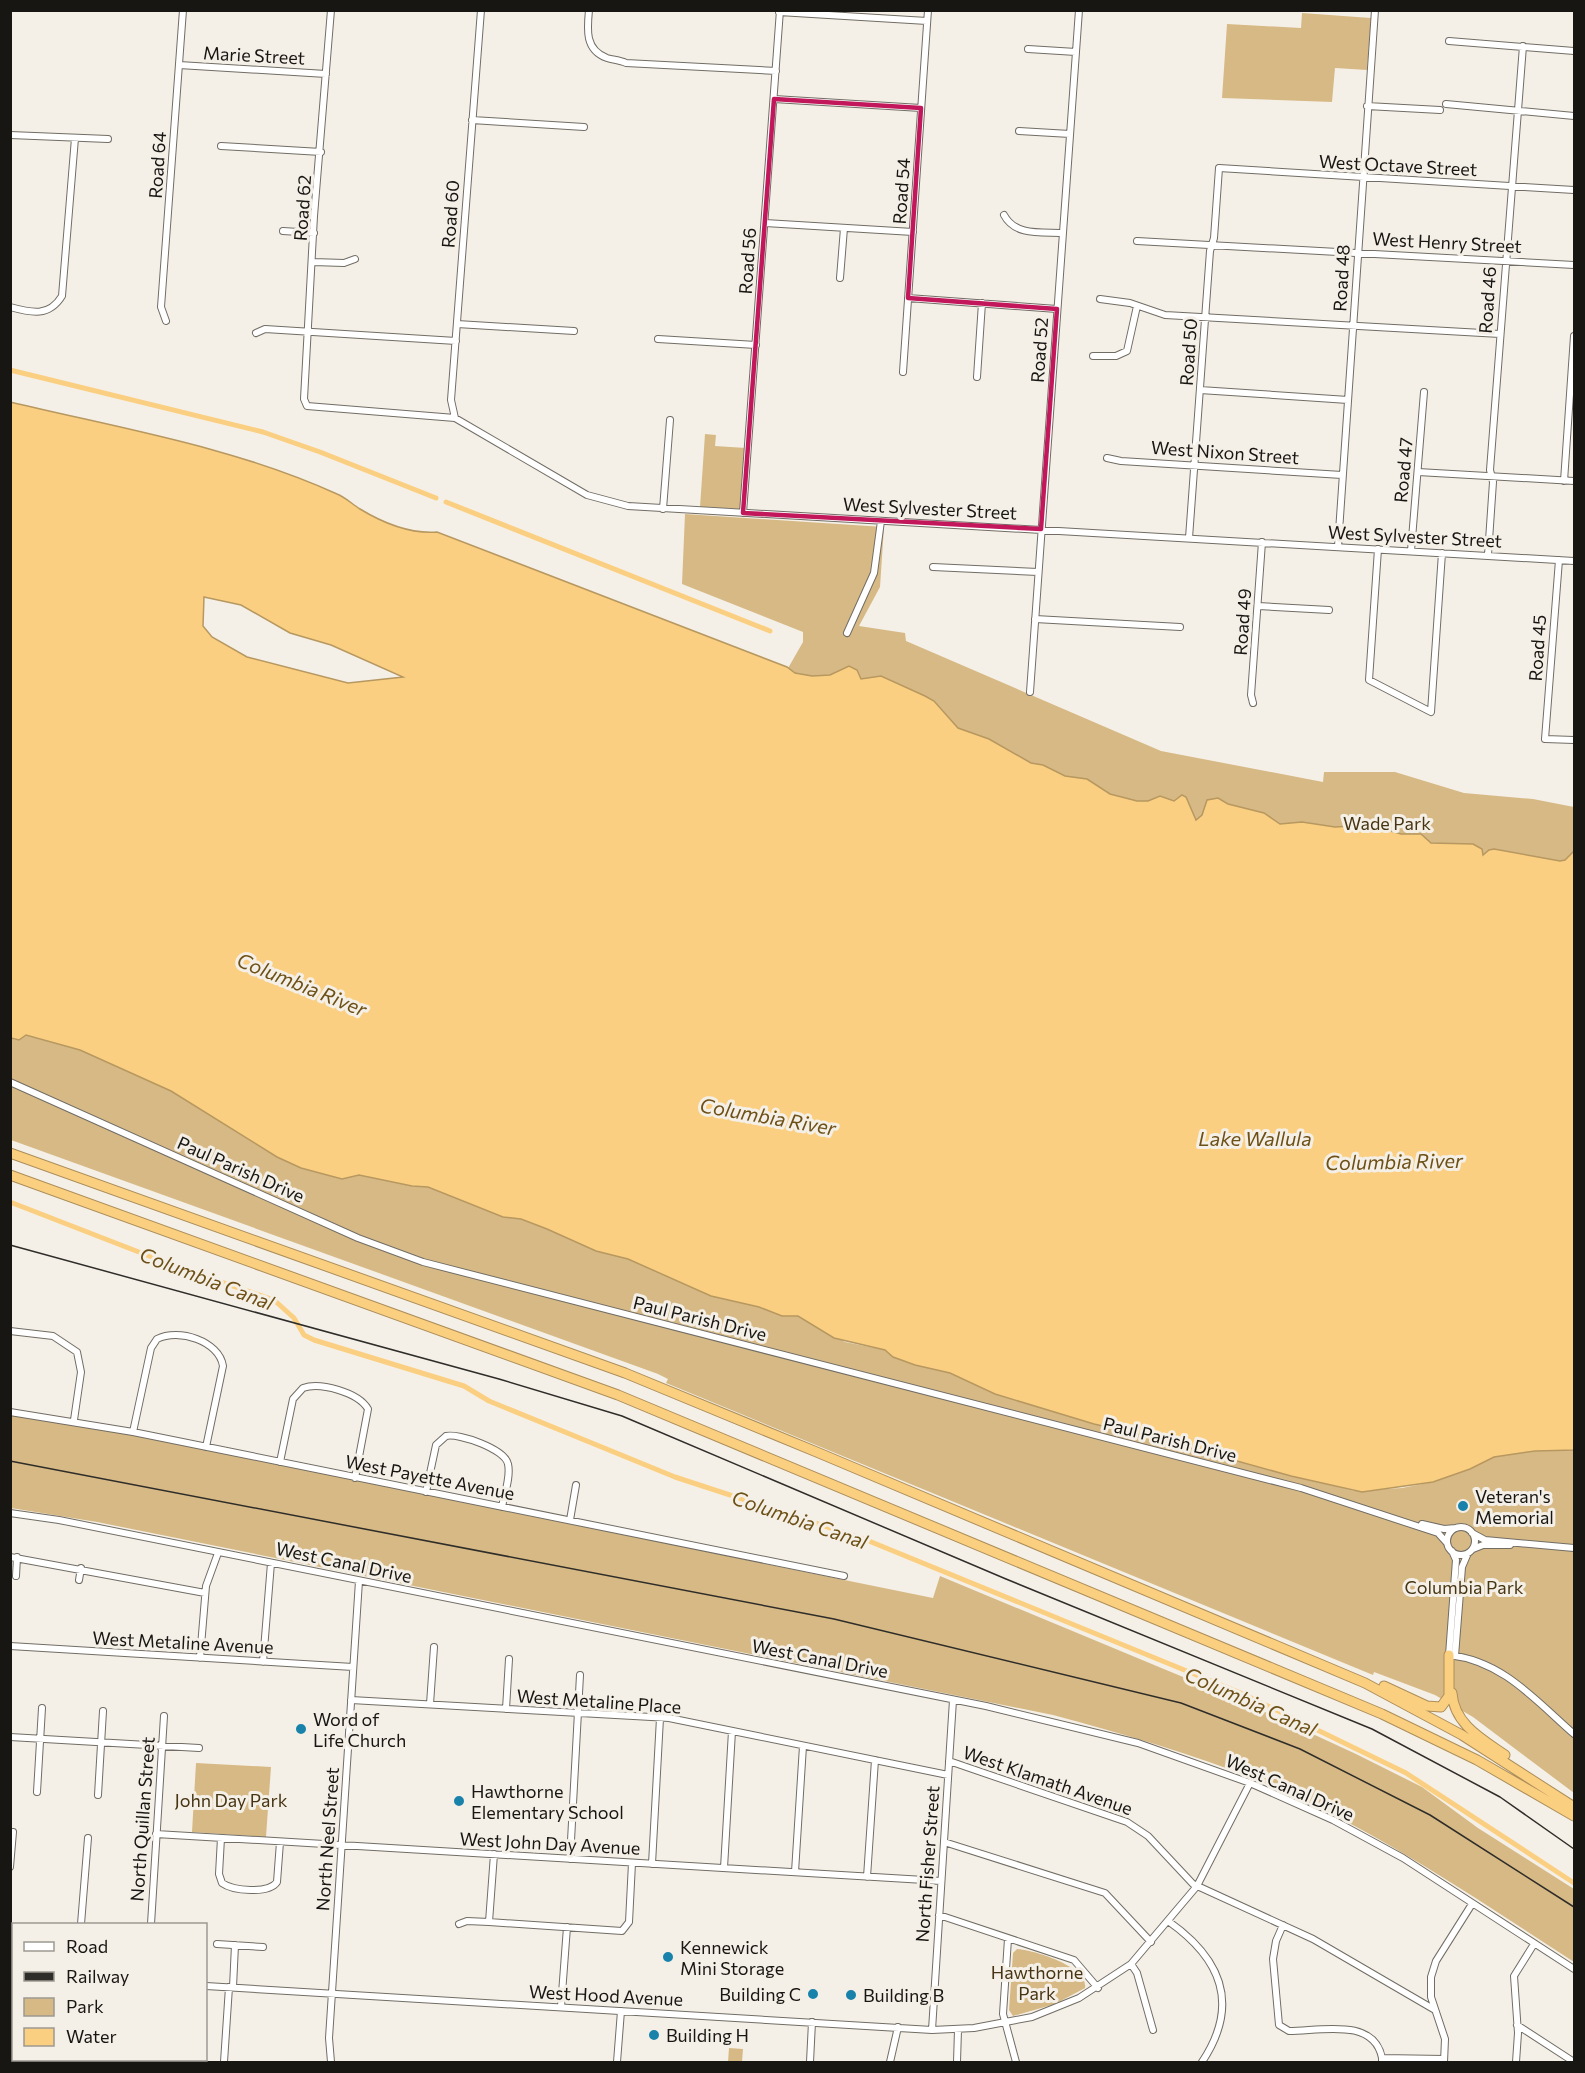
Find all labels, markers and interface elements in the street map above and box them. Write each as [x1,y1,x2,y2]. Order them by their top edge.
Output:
street label: Marie Street [202,41,306,69]
street label: Road 64 [144,131,170,199]
street label: West Octave Street [1318,150,1478,180]
street label: Road 54 [888,157,914,225]
street label: Road 62 [289,174,315,242]
street label: Road 60 [437,179,463,249]
street label: Road 56 [734,227,760,295]
street label: West Henry Street [1372,227,1522,257]
street label: Road 48 [1328,244,1354,312]
street label: Road 46 [1474,266,1500,334]
street label: Road 52 [1026,316,1052,384]
street label: Road 50 [1175,318,1201,386]
street label: West Nixon Street [1150,436,1300,468]
street label: Road 47 [1389,436,1417,504]
street label: West Sylvester Street [842,492,1018,524]
street label: West Sylvester Street [1327,520,1503,552]
street label: Road 49 [1229,588,1255,656]
street label: Road 45 [1524,614,1550,682]
park label: Wade Park [1343,812,1431,834]
water label: Columbia River [234,947,371,1021]
water label: Columbia River [698,1092,839,1140]
water label: Lake Wallula [1198,1126,1312,1150]
street label: Paul Parish Drive [174,1131,308,1207]
water label: Columbia River [1325,1148,1464,1174]
water label: Columbia Canal [137,1241,278,1315]
street label: Paul Parish Drive [631,1291,769,1345]
street label: Paul Parish Drive [1101,1412,1239,1466]
street label: West Payette Avenue [343,1450,517,1504]
water label: Columbia Canal [729,1485,872,1554]
place label: Veteran's Memorial [1475,1485,1554,1528]
marker: Veteran's Memorial [1456,1499,1470,1513]
street label: West Canal Drive [274,1537,414,1587]
park label: Columbia Park [1404,1576,1524,1598]
street label: West Metaline Avenue [92,1626,274,1658]
street label: West Canal Drive [750,1634,890,1682]
water label: Columbia Canal [1181,1661,1321,1741]
street label: West Metaline Place [516,1684,682,1718]
place label: Word of Life Church [313,1708,406,1751]
marker: Word of Life Church [294,1722,308,1736]
street label: North Quillan Street [125,1736,159,1902]
street label: West Klamath Avenue [960,1741,1136,1819]
street label: West Canal Drive [1222,1749,1358,1825]
street label: North Neel Street [311,1766,343,1912]
place label: Hawthorne Elementary School [471,1780,624,1823]
street label: North Fisher Street [911,1785,943,1943]
park label: John Day Park [175,1789,288,1811]
marker: Hawthorne Elementary School [452,1794,466,1808]
street label: West John Day Avenue [459,1827,641,1859]
legend [12,1923,207,2061]
text: Road [66,1935,108,1957]
place label: Kennewick Mini Storage [680,1936,784,1979]
marker: Kennewick Mini Storage [661,1950,675,1964]
park label: Hawthorne Park [991,1961,1083,2004]
text: Railway [66,1965,129,1987]
street label: West Hood Avenue [528,1980,684,2010]
place label: Building C [719,1983,801,2005]
place label: Building B [863,1984,944,2006]
marker: Building C [806,1987,820,2001]
marker: Building B [844,1988,858,2002]
text: Park [66,1995,104,2017]
place label: Building H [666,2024,749,2046]
text: Water [66,2025,117,2047]
marker: Building H [647,2028,661,2042]

